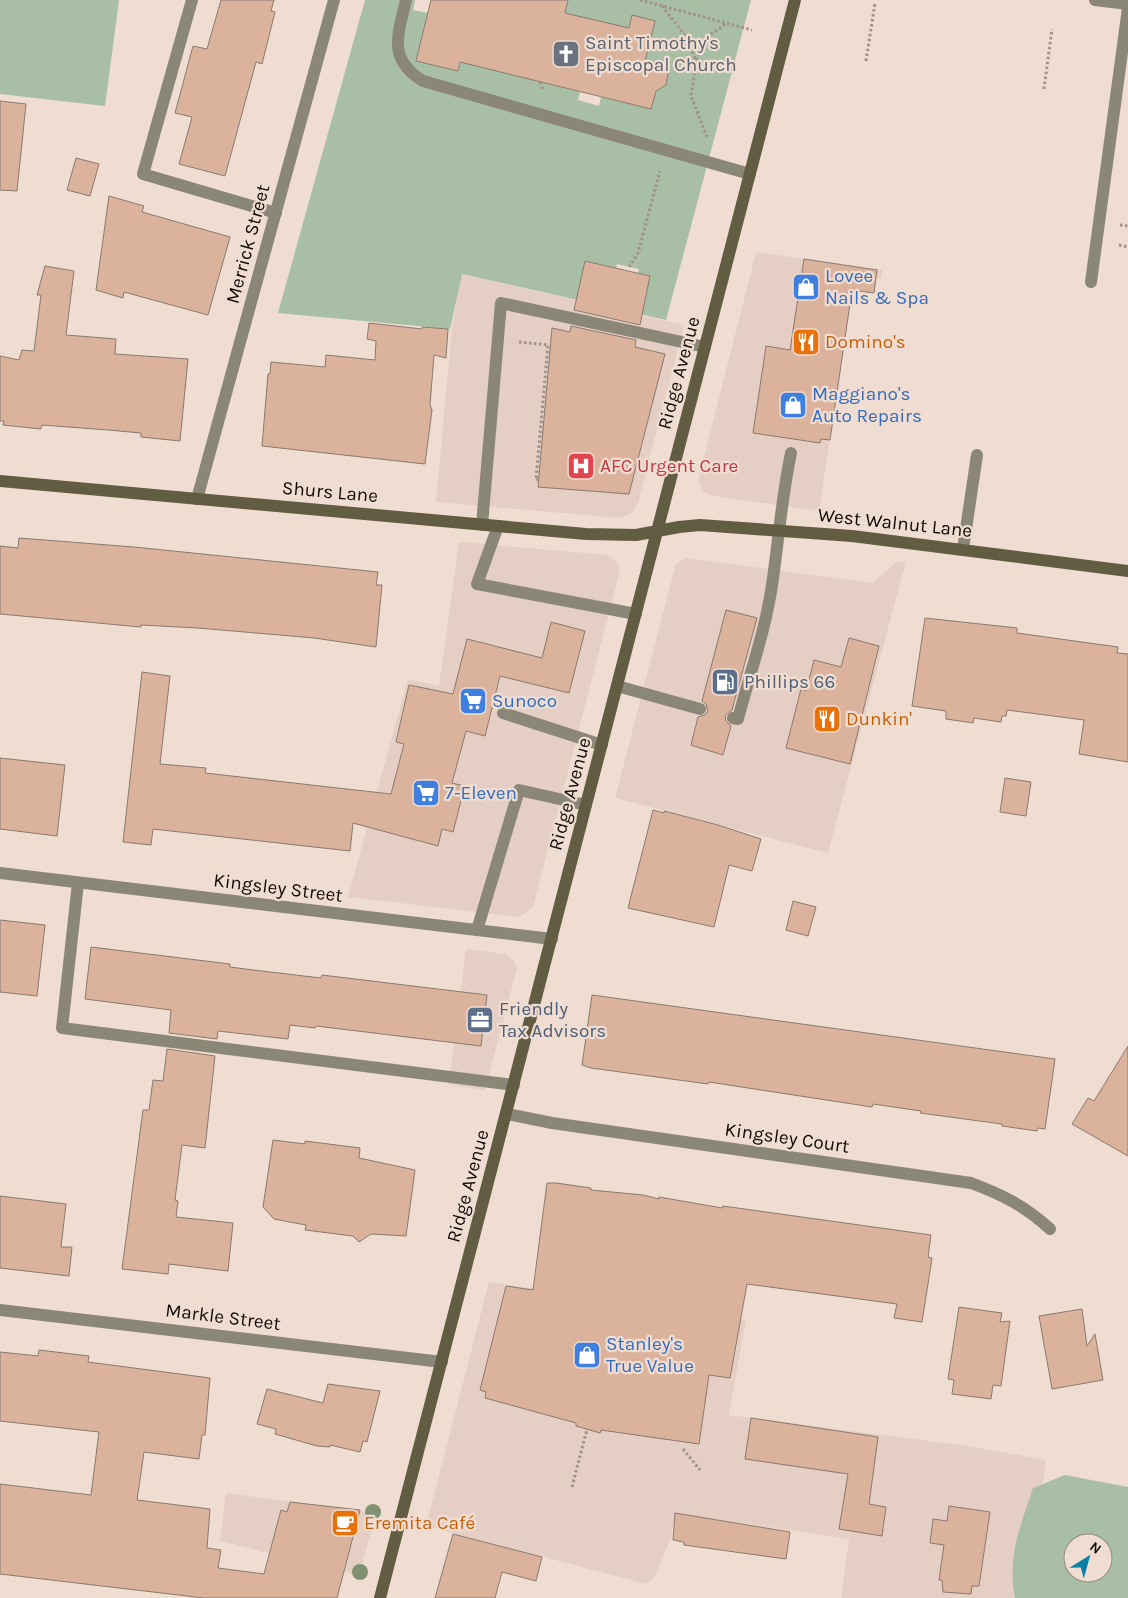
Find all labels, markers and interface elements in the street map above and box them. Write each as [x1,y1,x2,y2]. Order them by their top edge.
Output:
place label: Saint Timothy's Episcopal Church [585,32,737,76]
church icon: Saint Timothy's Episcopal Church [551,39,581,69]
street label: Merrick Street [222,182,274,306]
place label: Lovee Nails & Spa [825,265,929,309]
shop icon: Lovee Nails & Spa [791,272,821,302]
street label: Ridge Avenue [653,314,705,432]
restaurant icon: Domino's [791,327,821,357]
place label: Domino's [825,331,906,353]
place label: Maggiano's Auto Repairs [812,383,922,427]
shop icon: Maggiano's Auto Repairs [778,390,808,420]
hospital icon: AFC Urgent Care [566,451,596,481]
place label: AFC Urgent Care [600,455,738,477]
street label: Shurs Lane [281,477,379,507]
street label: West Walnut Lane [817,504,973,542]
fuel station icon: Phillips 66 [710,667,740,697]
place label: Phillips 66 [744,671,835,693]
supermarket icon: Sunoco [458,686,488,716]
place label: Sunoco [492,690,557,712]
restaurant icon: Dunkin' [812,704,842,734]
place label: Dunkin' [846,708,912,730]
street label: Ridge Avenue [544,735,596,853]
supermarket icon: 7-Eleven [411,778,441,808]
place label: 7-Eleven [445,782,517,804]
street label: Kingsley Street [212,869,344,907]
place label: Friendly Tax Advisors [499,998,606,1042]
office icon: Friendly Tax Advisors [465,1005,495,1035]
street label: Kingsley Court [723,1118,851,1158]
street label: Ridge Avenue [442,1127,494,1245]
street label: Markle Street [164,1299,282,1335]
place label: Stanley's True Value [606,1333,694,1377]
shop icon: Stanley's True Value [572,1340,602,1370]
cafe icon: Eremita Café [330,1508,360,1538]
place label: Eremita Café [364,1512,475,1534]
north arrow [1063,1533,1113,1583]
text: N [1086,1538,1105,1558]

